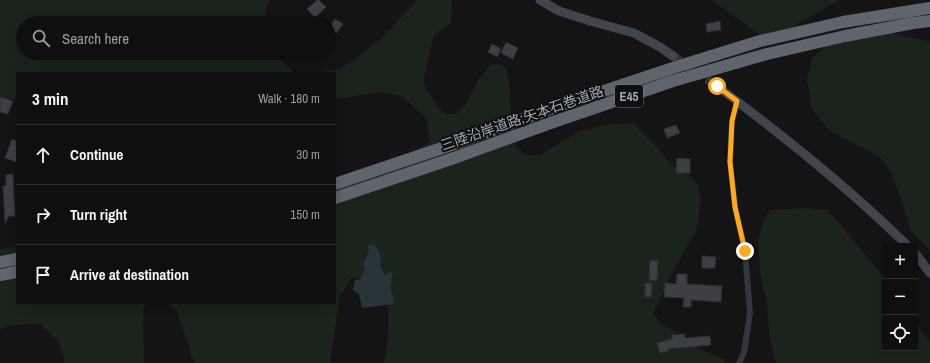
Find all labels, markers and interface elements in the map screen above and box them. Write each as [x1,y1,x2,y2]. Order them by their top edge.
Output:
search box [16,16,336,60]
icon: search [30,27,52,49]
text: Search here [62,28,129,49]
route start [708,77,726,95]
street label: 三陸沿岸道路;矢本石巻道路 [438,82,606,154]
road number: E45 [615,85,643,107]
text: 3 min [32,87,68,110]
text: Walk · 180 m [258,90,320,107]
icon: ahead [32,144,54,166]
text: Continue [70,144,123,165]
text: 30 m [296,146,320,163]
icon: right [32,204,54,226]
text: Turn right [70,204,127,225]
text: 150 m [290,206,320,223]
route end [736,242,754,260]
map controls [882,243,918,351]
button: + [882,243,918,279]
icon: arrive [32,264,54,286]
text: Arrive at destination [70,264,189,285]
button: − [882,279,918,315]
button: locate [882,315,918,351]

